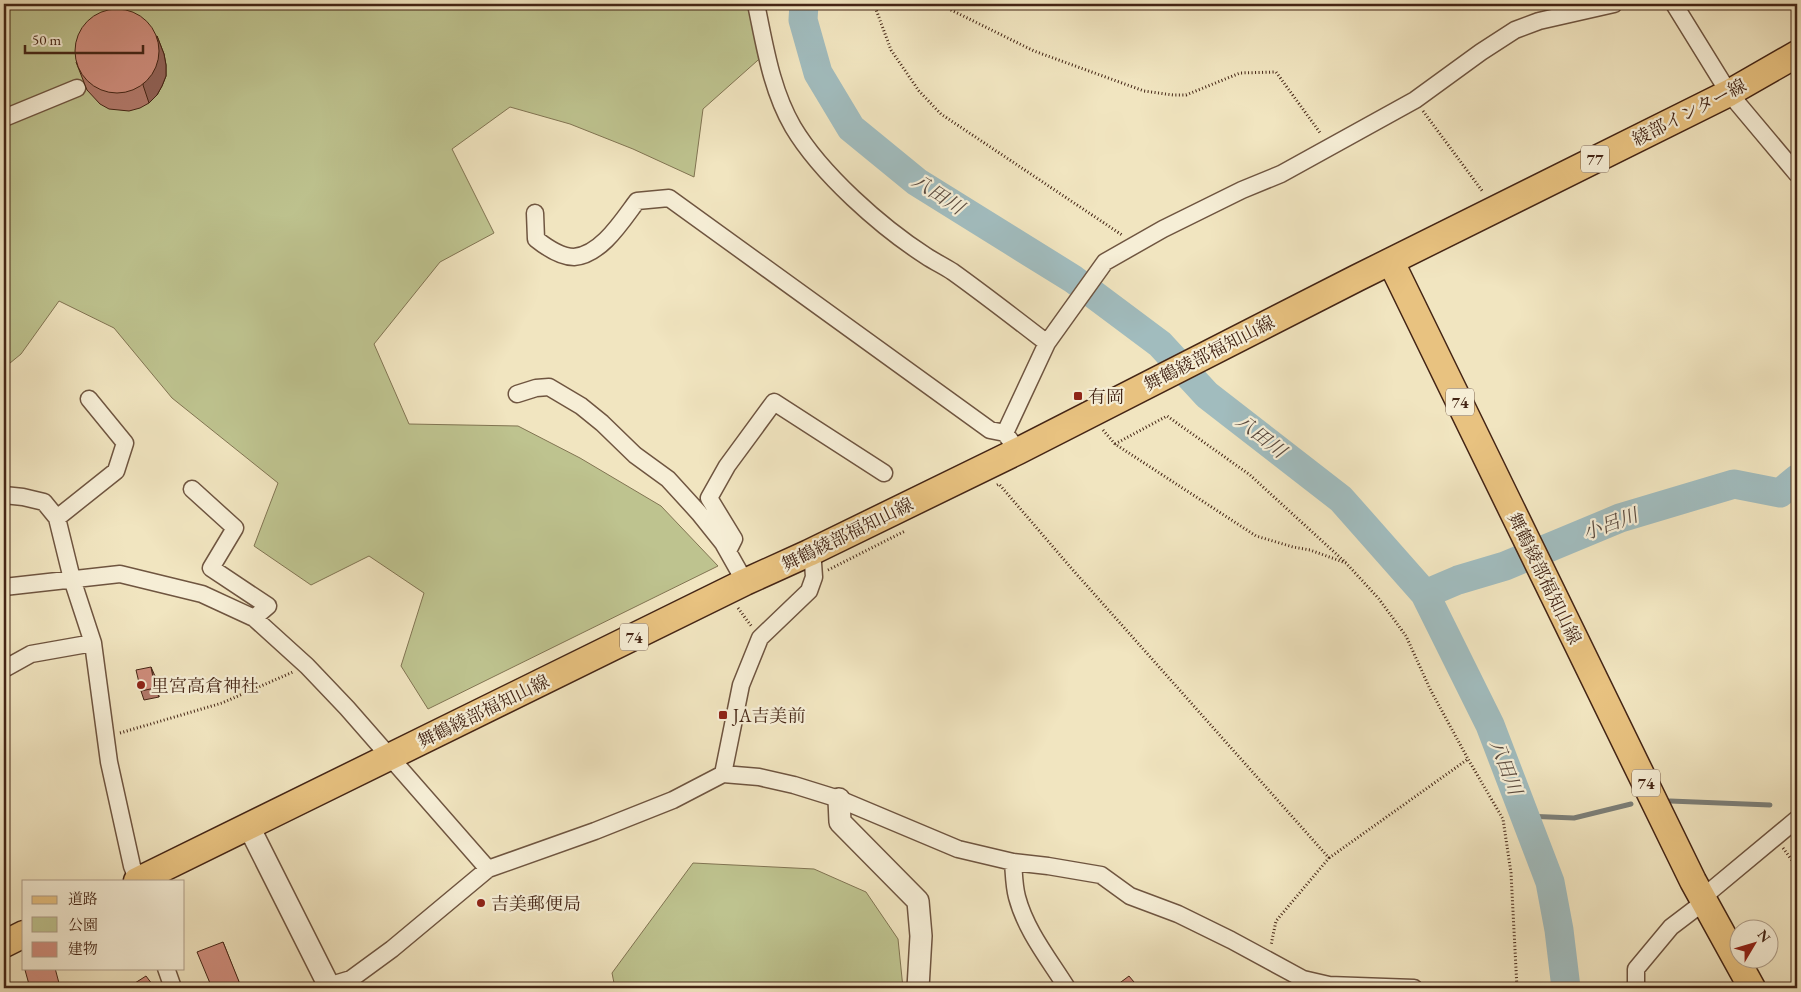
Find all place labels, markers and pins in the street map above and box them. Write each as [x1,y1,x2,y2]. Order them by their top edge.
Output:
place label: 有岡 [1088,385,1124,408]
marker: 有岡 [1072,390,1084,402]
place label: 里宮高倉神社 [151,674,259,697]
marker: 里宮高倉神社 [135,679,147,691]
place label: JA吉美前 [731,704,806,727]
marker: JA吉美前 [717,709,729,721]
place label: 吉美郵便局 [491,892,581,915]
marker: 吉美郵便局 [475,897,487,909]

